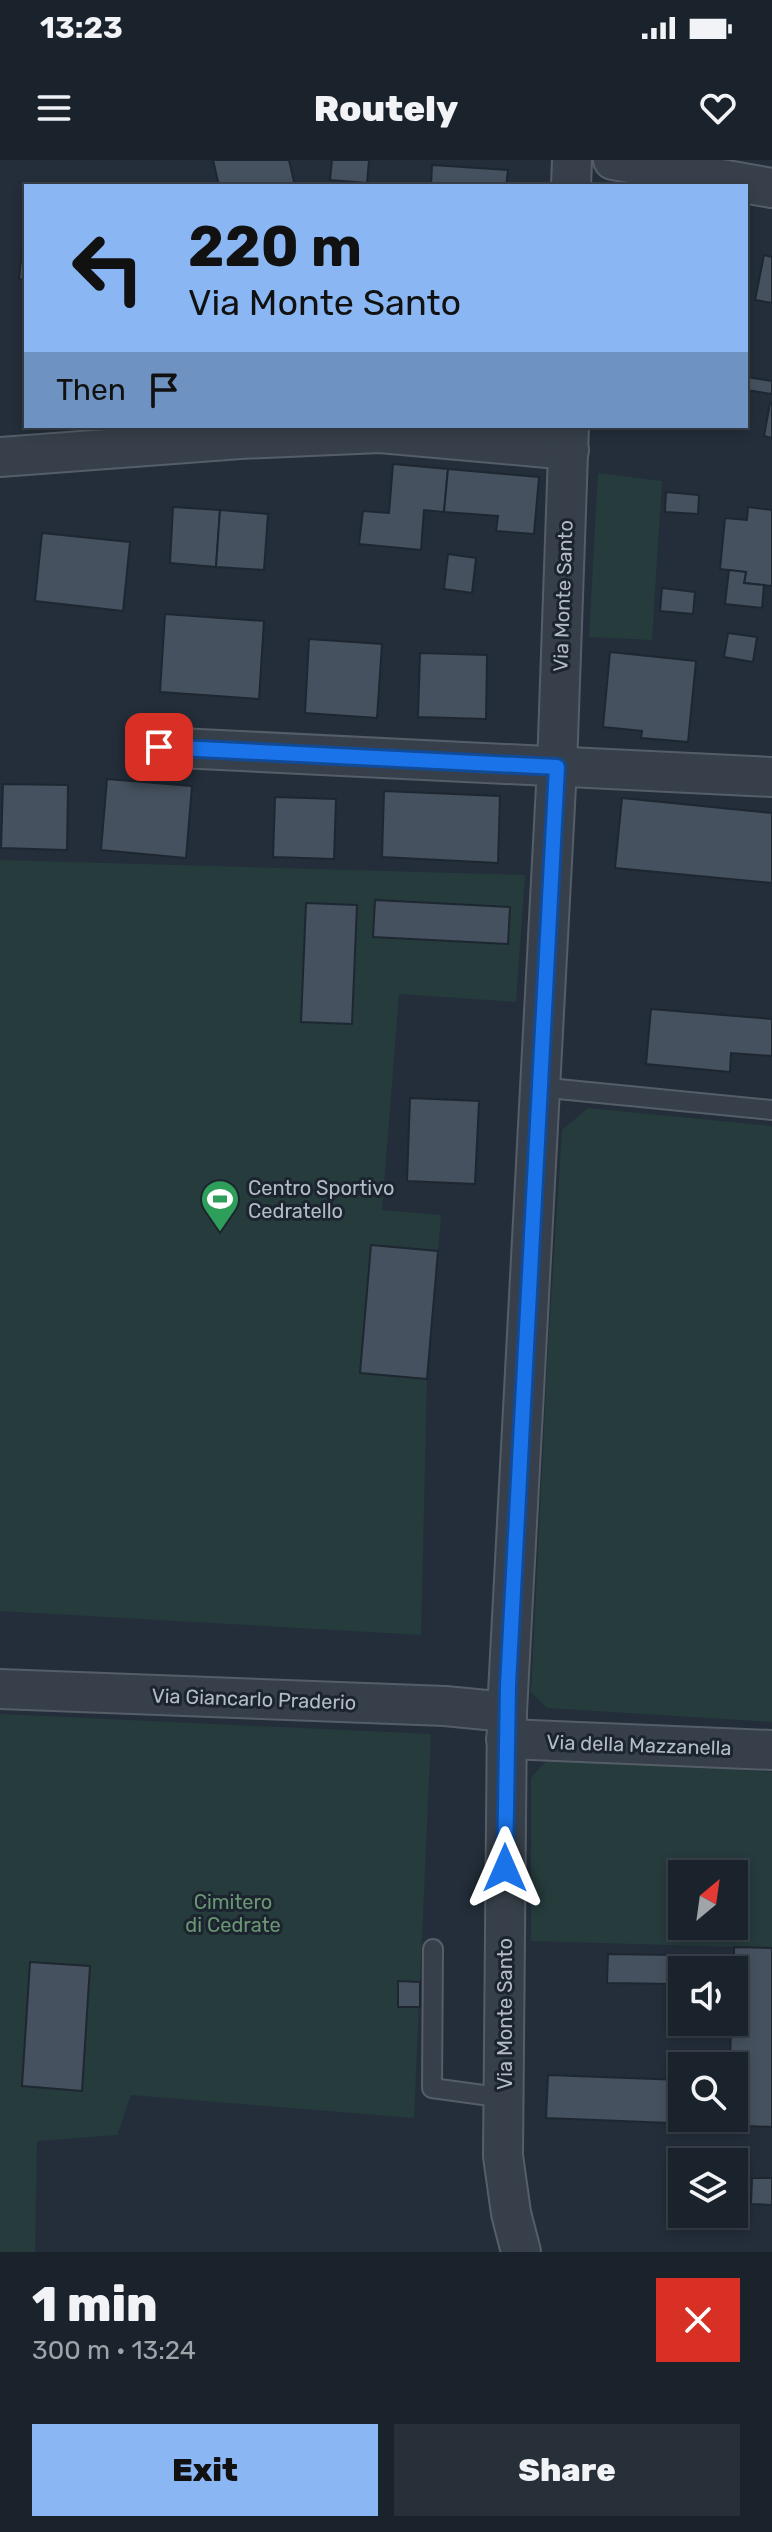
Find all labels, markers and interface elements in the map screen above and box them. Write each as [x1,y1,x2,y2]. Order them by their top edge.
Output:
text: 13:23 [40,10,123,46]
icon: menu [32,86,76,130]
icon: heart [696,86,740,130]
text: Routely [314,87,458,130]
text: 220 m [188,214,362,280]
icon: left [56,216,160,320]
text: Via Monte Santo [188,281,461,324]
icon: arrive [142,368,186,412]
text: Then [56,372,126,408]
street label: Via Monte Santo [548,520,578,672]
pin [125,713,193,781]
icon: arrive [137,725,181,769]
place label: Centro Sportivo Cedratello [248,1176,394,1223]
sports icon: Centro Sportivo Cedratello [199,1178,241,1233]
street label: Via Giancarlo Praderio [151,1683,357,1715]
street label: Via della Mazzanella [546,1730,732,1760]
position arrow [463,1826,547,1910]
north arrow [668,1860,748,1940]
map controls [668,1860,748,2228]
park label: Cimitero di Cedrate [185,1890,281,1937]
street label: Via Monte Santo [493,1938,517,2090]
button: sound [668,1956,748,2036]
button: search [668,2052,748,2132]
button: layers [668,2148,748,2228]
text: 1 min [32,2276,158,2333]
button: close [656,2278,740,2362]
text: 300 m · 13:24 [32,2335,196,2366]
button: Exit [32,2424,378,2516]
button: Share [394,2424,740,2516]

